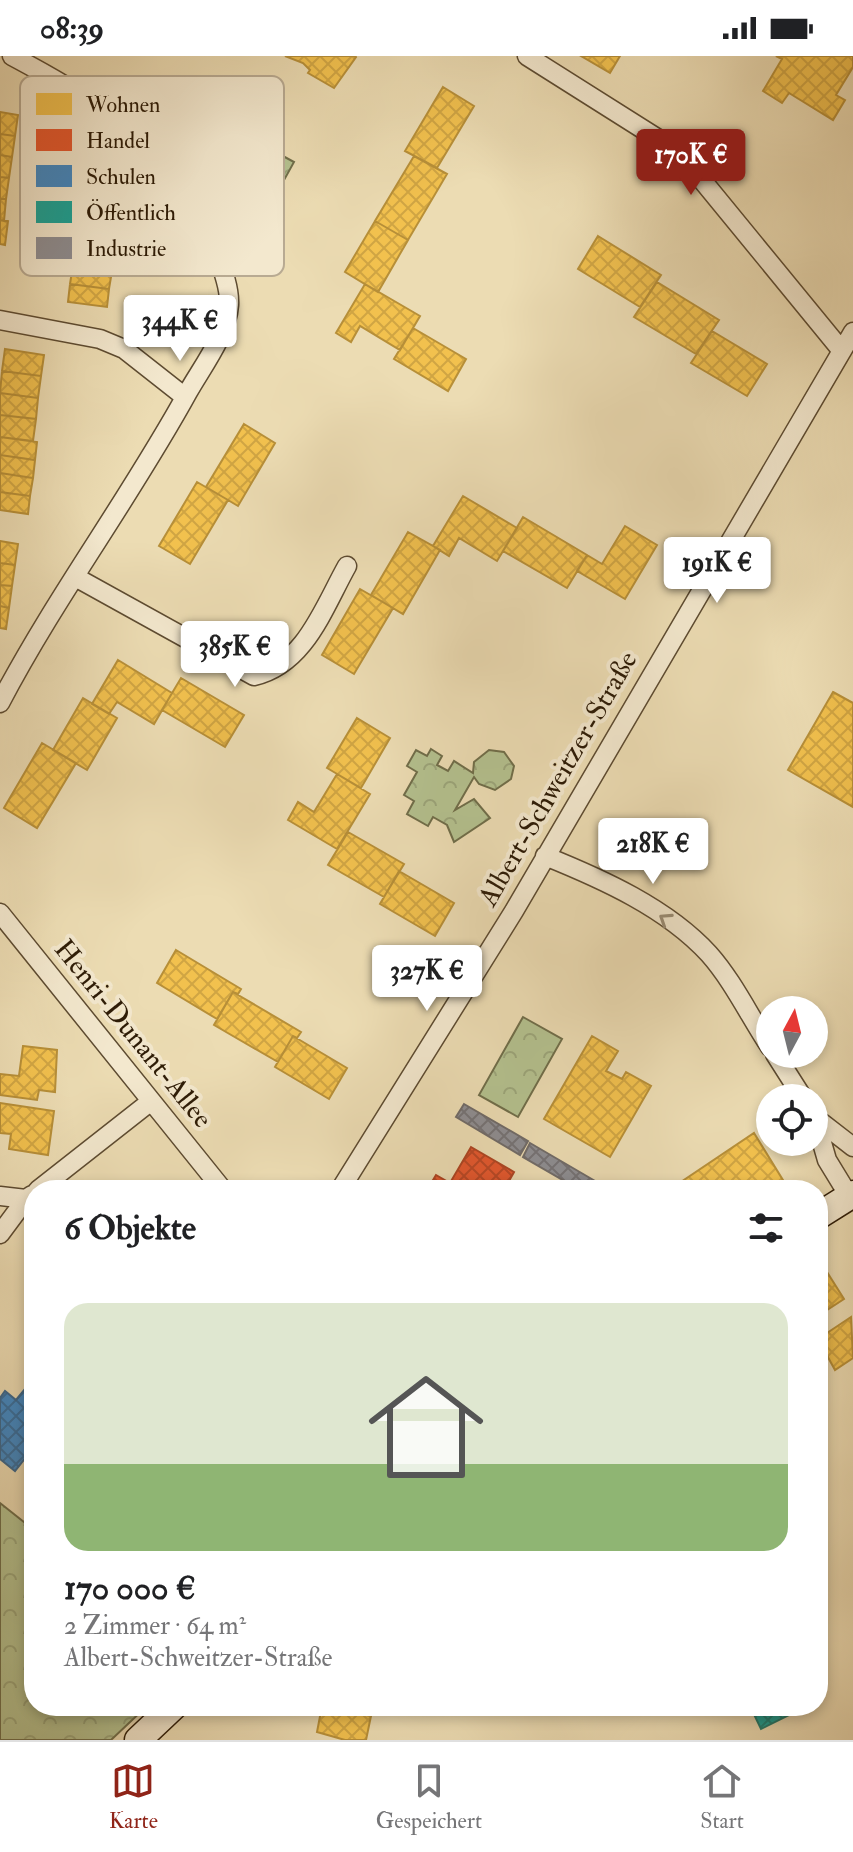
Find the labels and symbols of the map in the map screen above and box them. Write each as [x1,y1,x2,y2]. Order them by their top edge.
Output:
legend [20,76,284,276]
text: Wohnen [85,91,160,119]
text: Handel [86,127,150,155]
pin: 170K € [626,129,756,197]
text: Schulen [86,163,156,191]
text: Öffentlich [86,199,176,227]
text: Industrie [86,235,166,263]
pin: 344K € [115,295,245,363]
pin: 191K € [652,537,782,605]
pin: 385K € [170,621,300,689]
street label: Albert-Schweitzer-Straße [470,645,646,914]
pin: 218K € [588,818,718,886]
one-way arrow [659,913,674,928]
street label: Henri-Dunant-Allee [46,933,220,1136]
pin: 327K € [362,945,492,1013]
north arrow [756,996,828,1068]

